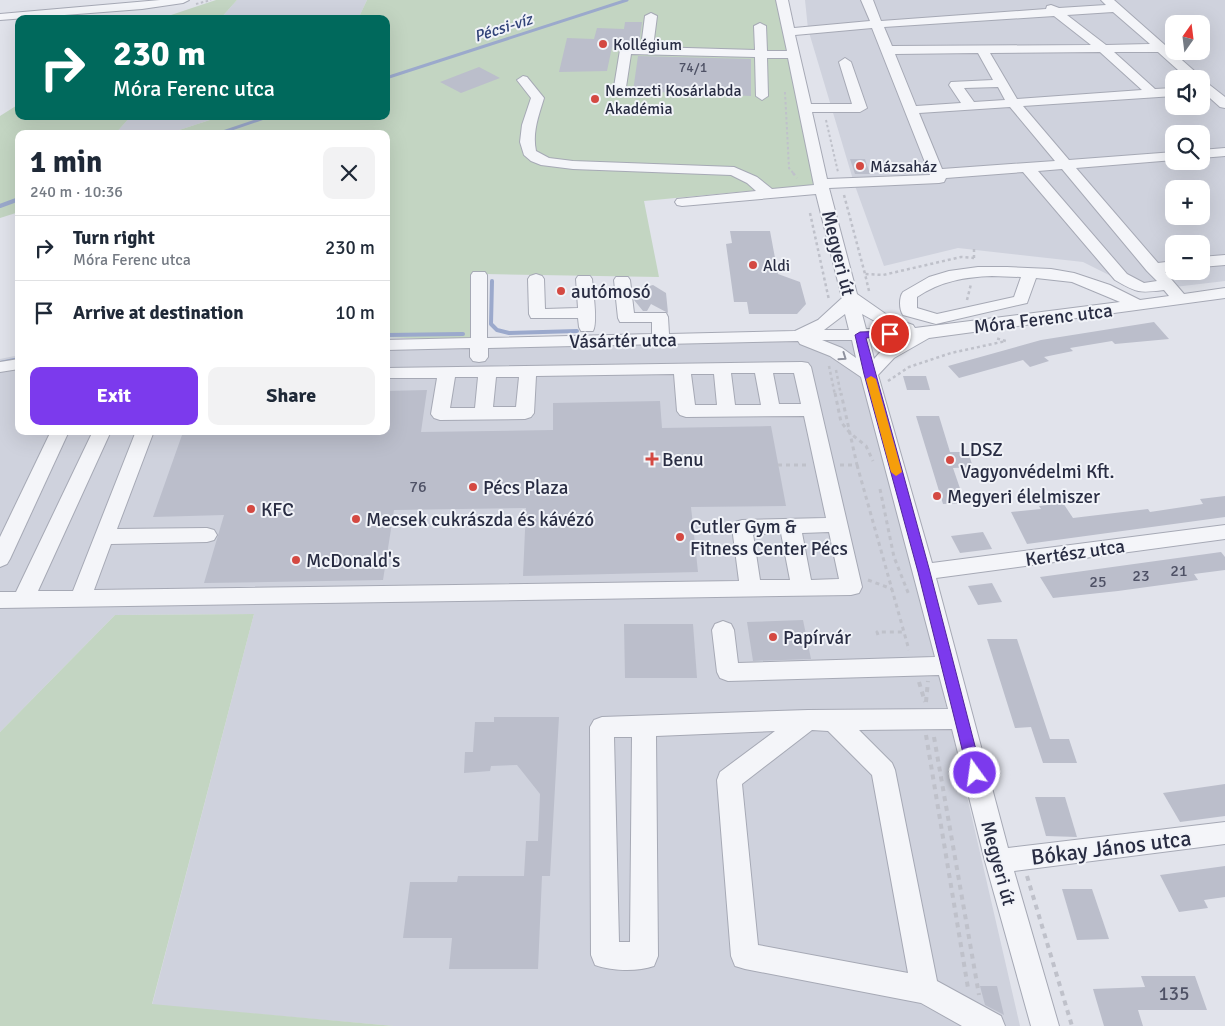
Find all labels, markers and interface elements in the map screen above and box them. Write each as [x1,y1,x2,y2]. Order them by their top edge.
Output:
water label: Pécsi-víz [472,9,537,47]
north arrow [1165,15,1210,60]
map controls [1165,15,1210,280]
text: 230 m [113,32,206,75]
icon: right [30,35,95,100]
place label: Kollégium [613,35,682,55]
marker: Kollégium [597,38,609,50]
house number: 74/1 [679,59,707,76]
button: sound [1165,70,1210,115]
text: Móra Ferenc utca [113,75,275,102]
place label: Nemzeti Kosárlabda Akadémia [605,81,742,119]
marker: Nemzeti Kosárlabda Akadémia [589,93,601,105]
button: search [1165,125,1210,170]
text: 1 min [30,144,102,181]
button: close [323,147,375,199]
place label: Mázsaház [870,157,937,177]
marker: Mázsaház [854,160,866,172]
button: + [1165,180,1210,225]
text: 240 m · 10:36 [30,182,123,202]
street label: Megyeri út [816,208,860,299]
text: Turn right [73,226,155,250]
icon: right [30,234,58,262]
button: − [1165,235,1210,280]
text: 230 m [325,236,375,260]
text: Móra Ferenc utca [73,250,191,270]
place label: Aldi [763,256,790,276]
marker: Aldi [747,259,759,271]
place label: autómosó [571,280,651,304]
marker: autómosó [555,285,567,297]
icon: arrive [30,299,58,327]
street label: Móra Ferenc utca [972,299,1114,339]
text: Arrive at destination [73,301,244,325]
text: 10 m [335,301,375,325]
pin [869,313,911,355]
icon: arrive [876,320,904,348]
street label: Vásártér utca [569,328,677,354]
one-way arrow [837,351,847,360]
button: Exit [30,367,198,425]
button: Share [208,367,375,425]
place label: LDSZ Vagyonvédelmi Kft. [960,438,1114,484]
place label: Benu [662,448,704,472]
marker: Benu [646,453,658,465]
marker: LDSZ Vagyonvédelmi Kft. [944,454,956,466]
place label: Pécs Plaza [483,476,568,500]
house number: 76 [409,477,427,497]
marker: Pécs Plaza [467,481,479,493]
place label: Megyeri élelmiszer [947,485,1100,509]
marker: Megyeri élelmiszer [931,490,943,502]
place label: KFC [261,498,294,522]
marker: KFC [245,503,257,515]
place label: Mecsek cukrászda és kávézó [366,508,594,532]
marker: Mecsek cukrászda és kávézó [350,513,362,525]
place label: Cutler Gym & Fitness Center Pécs [690,515,848,561]
marker: Cutler Gym & Fitness Center Pécs [674,531,686,543]
street label: Kertész utca [1024,534,1126,572]
place label: McDonald's [306,549,400,573]
marker: McDonald's [290,554,302,566]
house number: 21 [1170,561,1188,581]
house number: 23 [1132,566,1150,586]
house number: 25 [1089,572,1107,592]
place label: Papírvár [783,626,851,650]
marker: Papírvár [767,631,779,643]
position arrow [948,746,1000,798]
street label: Megyeri út [975,818,1021,909]
street label: Bókay János utca [1029,824,1193,871]
house number: 135 [1159,982,1189,1006]

